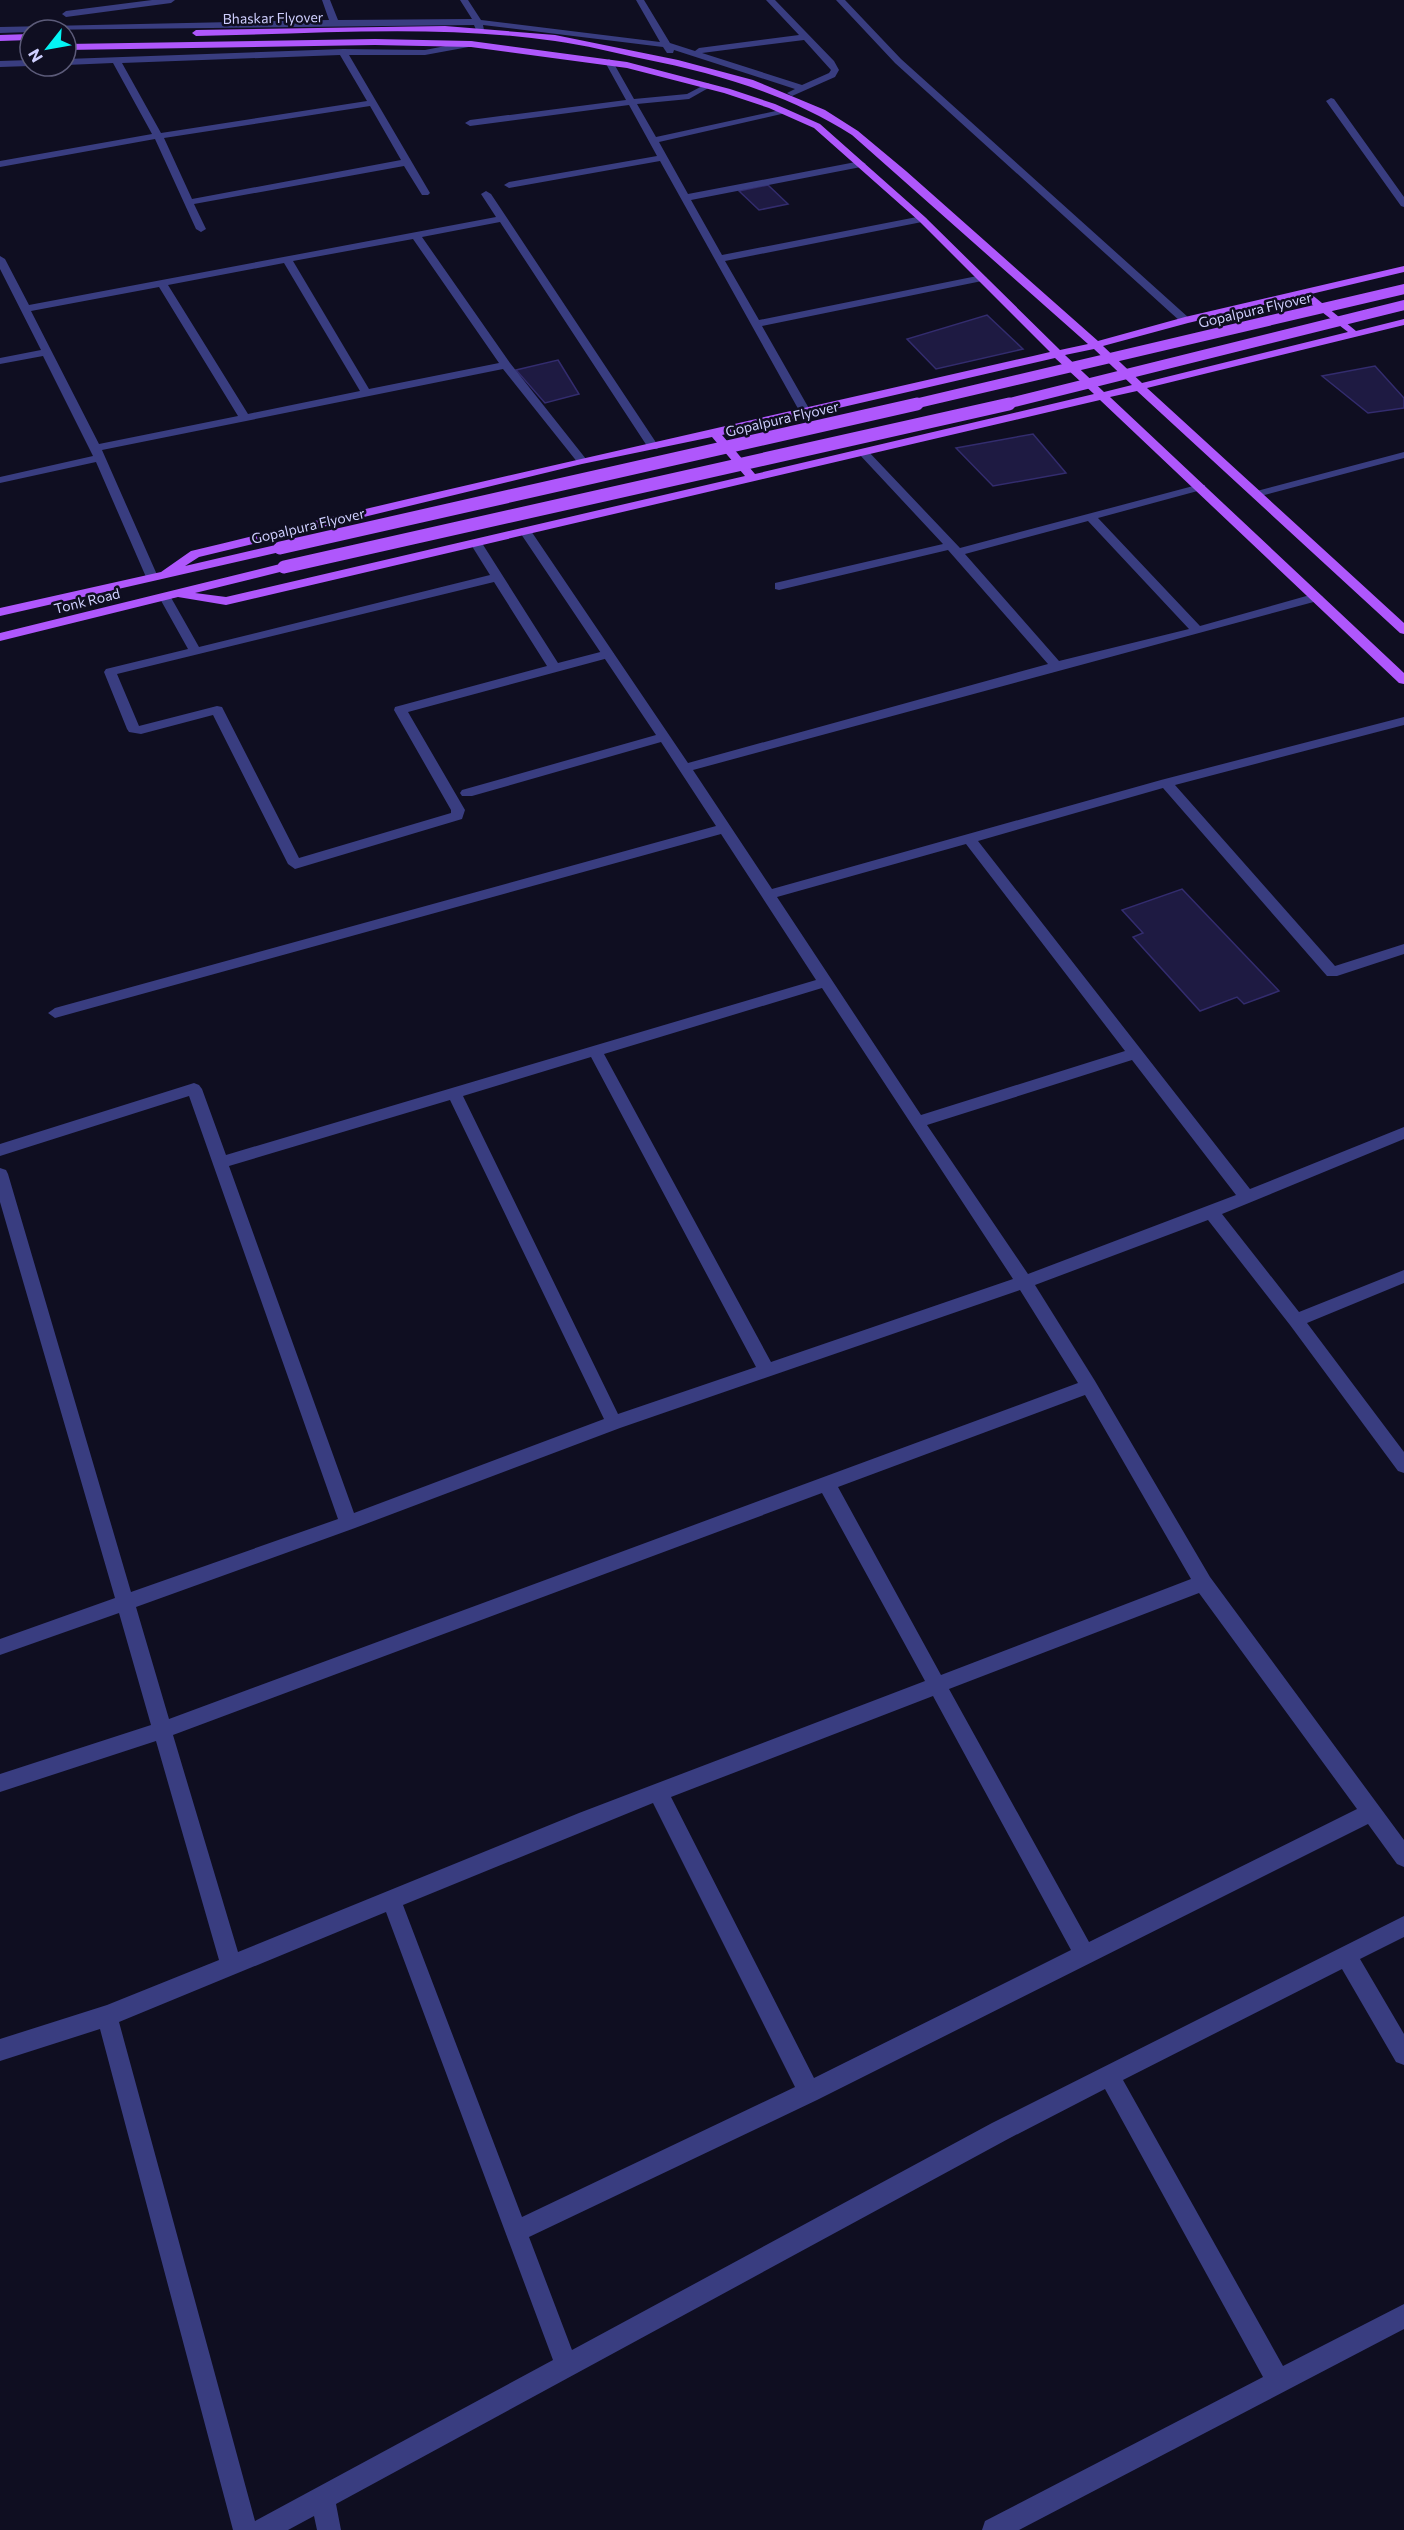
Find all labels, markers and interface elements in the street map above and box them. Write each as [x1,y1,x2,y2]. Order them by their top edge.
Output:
street label: Bhaskar Flyover [223,8,324,27]
north arrow [18,18,78,78]
text: N [23,46,46,66]
street label: Gopalpura Flyover [1196,288,1314,331]
street label: Gopalpura Flyover [723,397,841,440]
street label: Gopalpura Flyover [249,504,367,547]
street label: Tonk Road [52,584,122,617]

